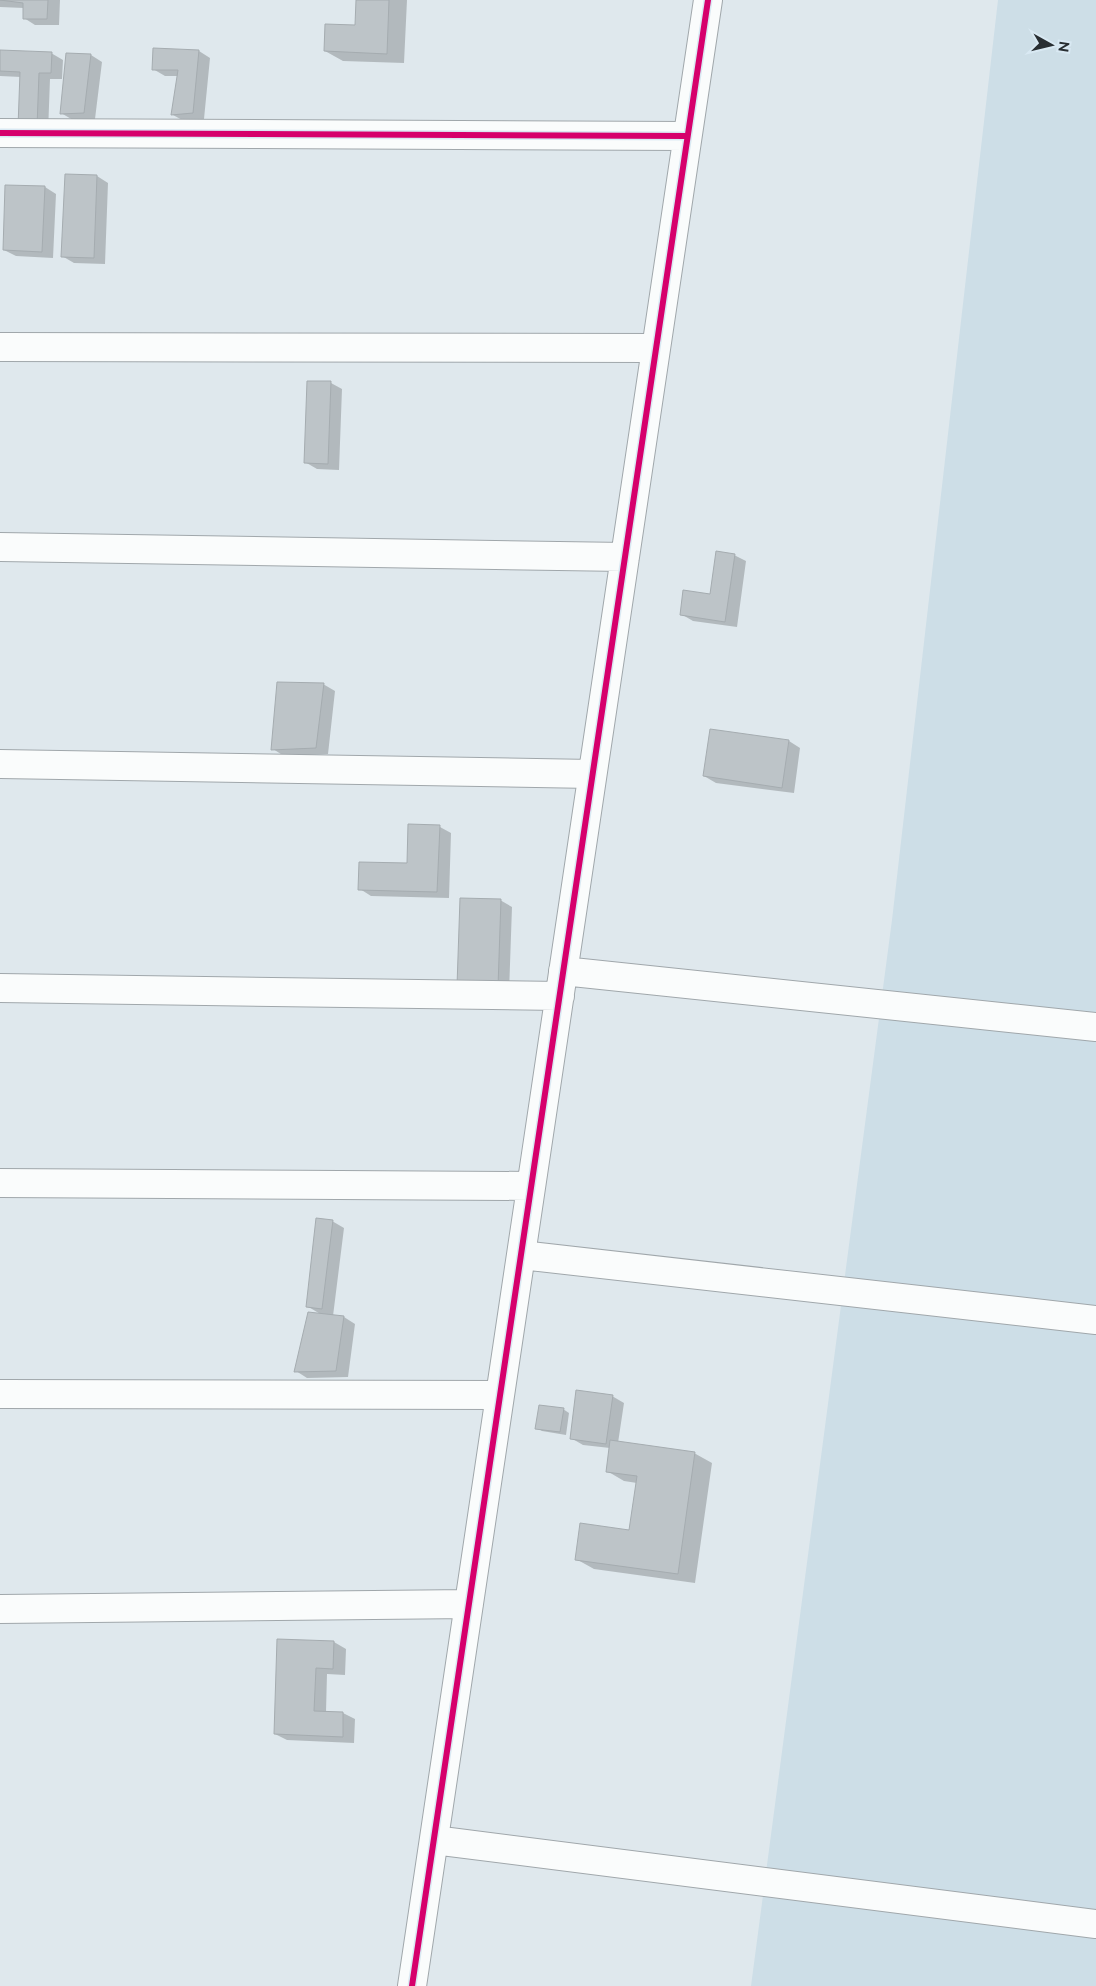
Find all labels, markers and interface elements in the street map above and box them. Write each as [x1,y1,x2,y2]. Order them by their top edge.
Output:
north arrow [1026,20,1076,70]
text: N [1055,40,1073,53]

